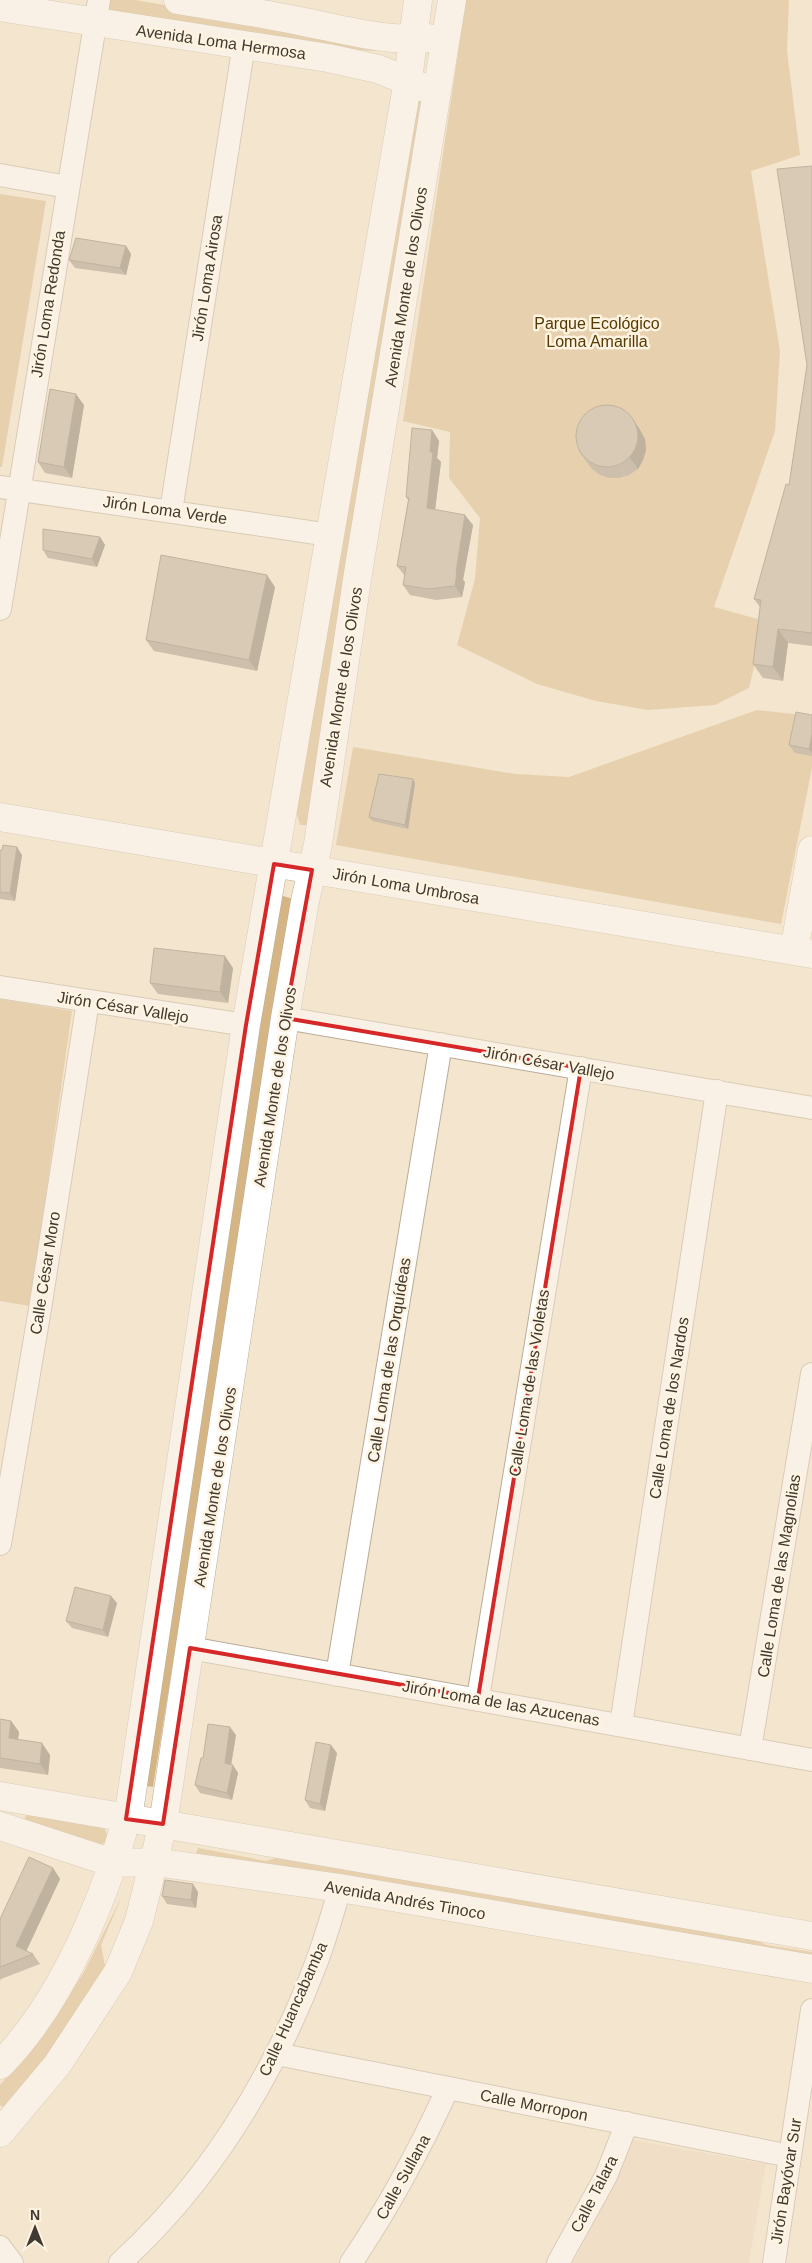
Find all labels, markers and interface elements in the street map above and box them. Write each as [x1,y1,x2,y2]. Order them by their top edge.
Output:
street label: Avenida Loma Hermosa [135,22,307,62]
street label: Avenida Monte de los Olivos [382,186,430,388]
street label: Jirón Loma Airosa [189,213,225,343]
street label: Jirón Loma Redonda [28,229,68,379]
park label: Parque Ecológico Loma Amarilla [534,315,660,350]
street label: Jirón Loma Verde [102,493,228,527]
street label: Avenida Monte de los Olivos [317,586,365,788]
street label: Jirón Loma Umbrosa [331,865,481,907]
street label: Avenida Monte de los Olivos [251,986,299,1188]
street label: Jirón César Vallejo [56,988,190,1026]
street label: Jirón César Vallejo [482,1043,616,1083]
street label: Calle César Moro [27,1210,63,1336]
street label: Calle Loma de las Orquídeas [364,1256,414,1464]
street label: Calle Loma de las Violetas [506,1288,552,1478]
street label: Calle Loma de los Nardos [646,1316,692,1500]
street label: Avenida Monte de los Olivos [191,1386,239,1588]
street label: Calle Loma de las Magnolias [755,1473,803,1679]
street label: Jirón Loma de las Azucenas [401,1677,601,1729]
street label: Avenida Andrés Tinoco [323,1877,487,1923]
street label: Calle Huancabamba [256,1939,330,2079]
street label: Calle Morropon [479,2086,589,2124]
street label: Jirón Bayóvar Sur [768,2116,804,2245]
street label: Calle Sullana [373,2132,433,2222]
street label: Calle Talara [567,2153,621,2235]
north arrow [10,2203,60,2253]
text: N [30,2207,40,2223]

